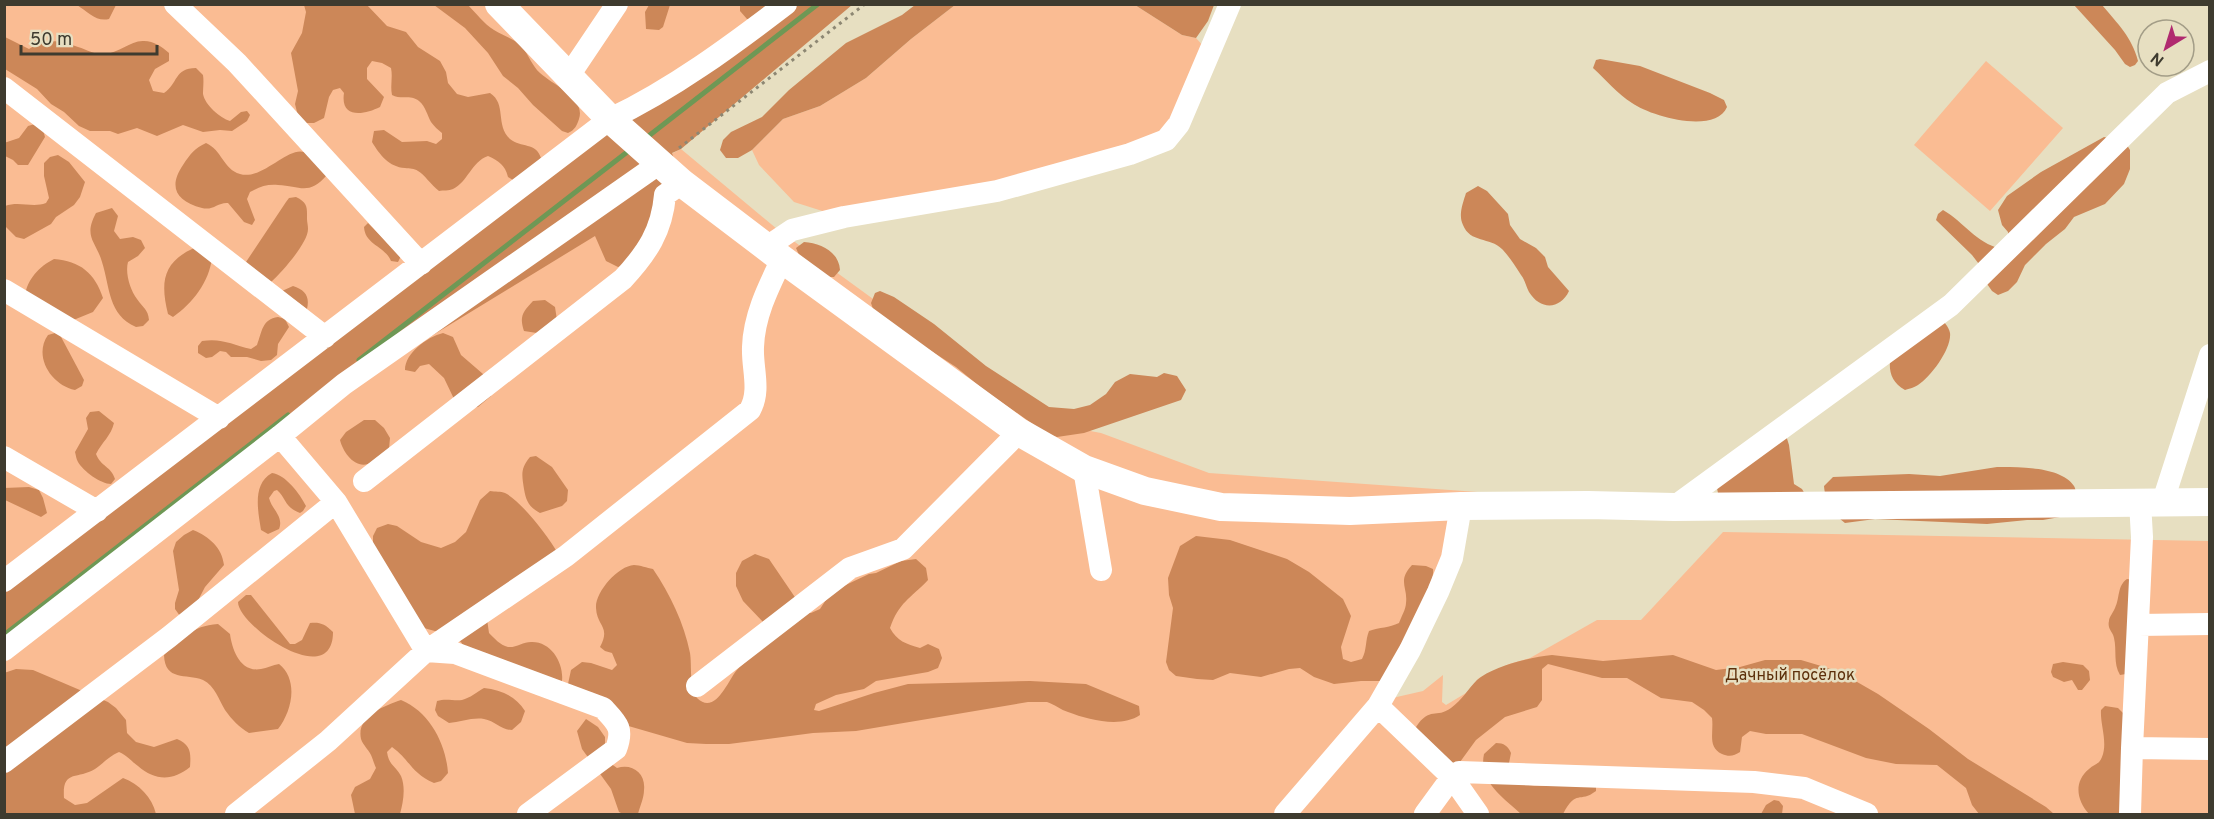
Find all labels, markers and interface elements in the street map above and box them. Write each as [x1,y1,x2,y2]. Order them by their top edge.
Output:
scale bar [21,18,158,56]
north arrow [2136,18,2196,78]
text: 50 m [30,29,72,52]
text: N [2147,47,2169,70]
park label: Дачный посёлок [1725,666,1855,686]

